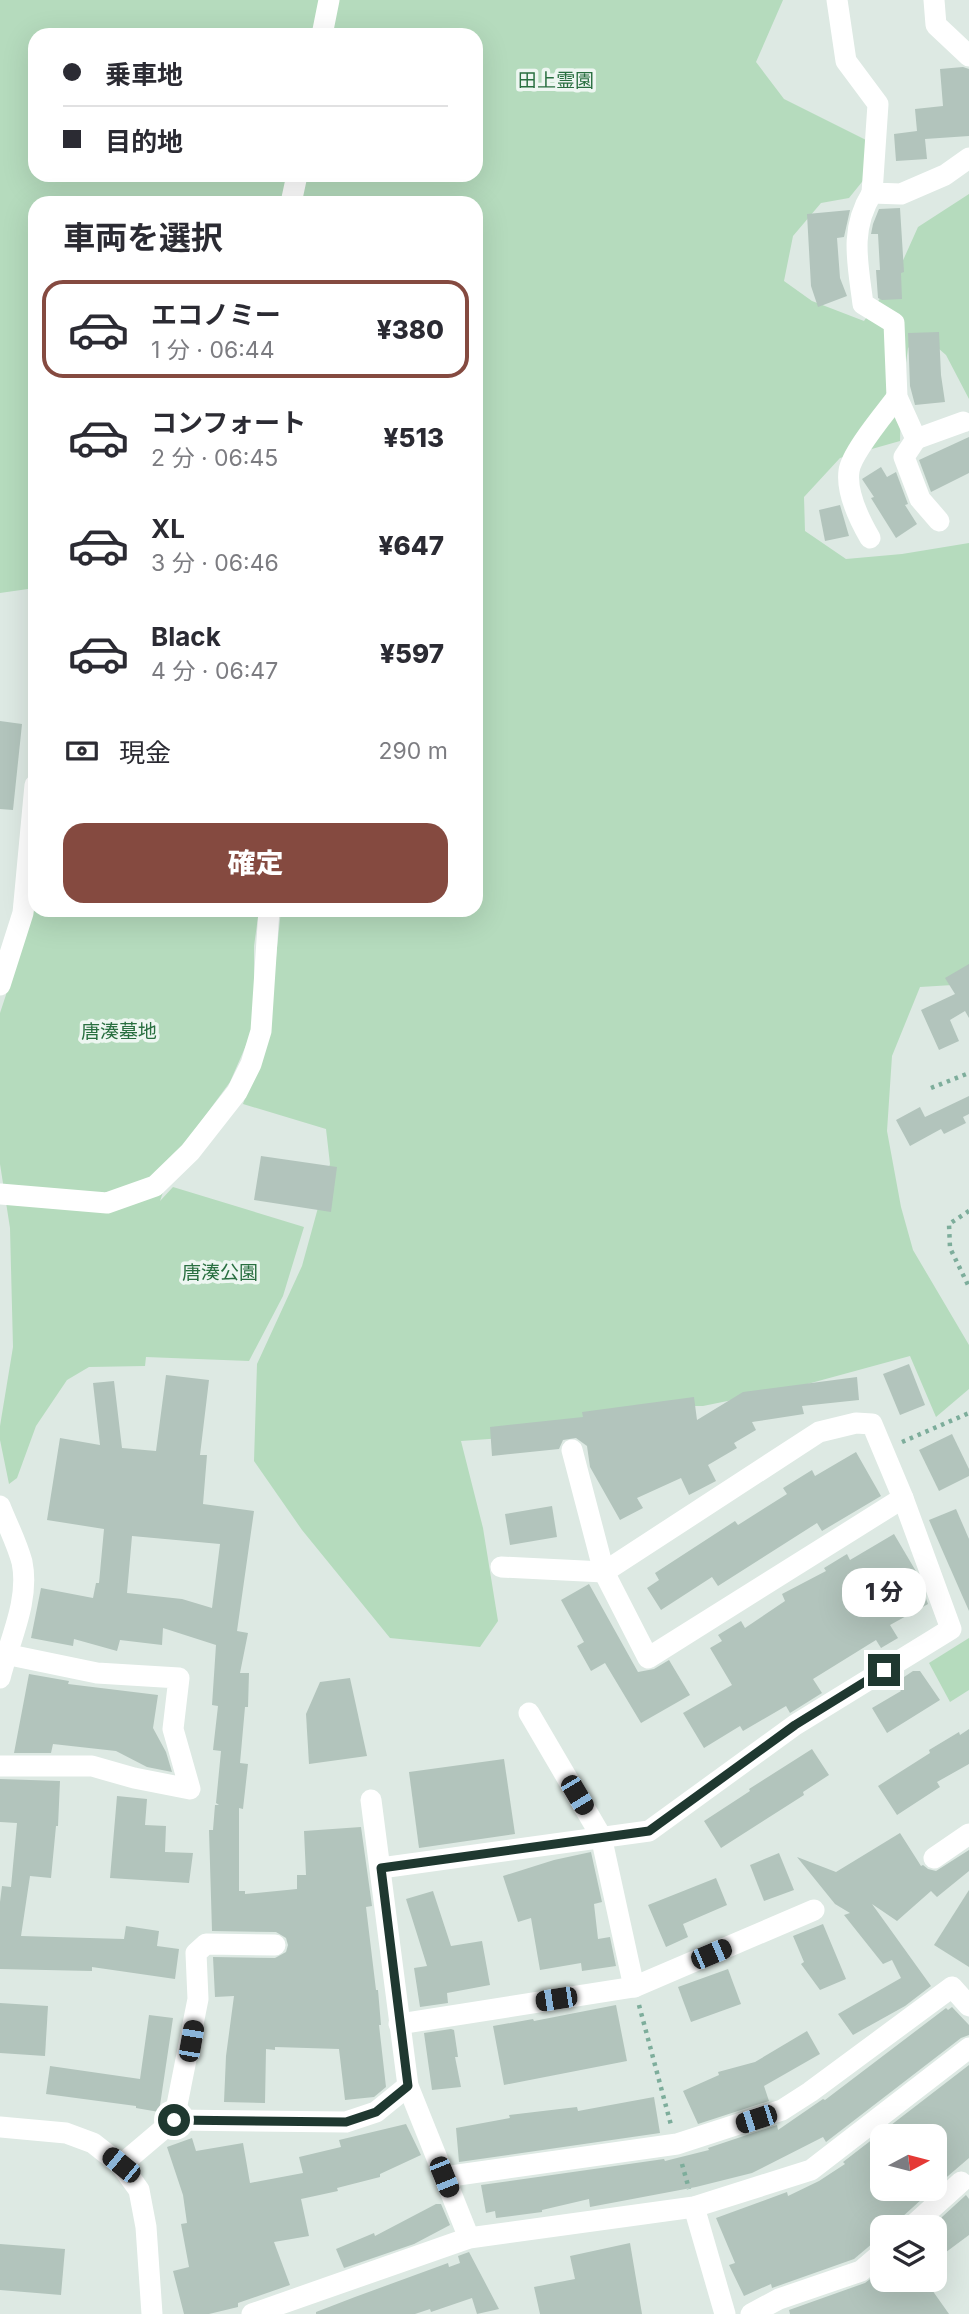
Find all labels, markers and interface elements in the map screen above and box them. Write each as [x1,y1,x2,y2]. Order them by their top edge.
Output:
text: 乗車地 [105,59,183,90]
park label: 田上霊園 [518,69,594,92]
text: 目的地 [105,126,183,157]
text: 車両を選択 [63,218,223,257]
icon: car [67,298,130,361]
text: エコノミー [151,299,281,330]
text: ¥380 [377,314,444,345]
text: 1 分 · 06:44 [151,336,275,364]
icon: car [67,406,130,469]
text: コンフォート [151,407,306,438]
text: ¥513 [383,422,444,453]
text: 2 分 · 06:45 [151,444,278,472]
text: XL [151,513,185,544]
icon: car [67,514,130,577]
text: ¥647 [379,530,444,561]
text: 3 分 · 06:46 [151,549,279,577]
text: Black [151,621,221,652]
icon: car [67,622,130,685]
text: ¥597 [380,638,444,669]
text: 4 分 · 06:47 [151,657,278,685]
icon: cash [63,732,101,770]
text: 現金 [119,737,171,768]
text: 290 m [379,737,448,765]
button: 確定 [63,823,448,903]
park label: 唐湊墓地 [81,1020,157,1043]
park label: 唐湊公園 [182,1261,258,1284]
callout: 1 分 [842,1568,926,1618]
text: 1 分 [865,1578,903,1606]
route end [868,1654,900,1686]
car [558,1772,597,1818]
car [688,1936,735,1972]
car [534,1985,579,2013]
car [178,2018,205,2064]
car [733,2103,780,2135]
route start [158,2104,190,2136]
north arrow [870,2124,947,2202]
map controls [870,2124,947,2292]
car [99,2144,144,2186]
car [427,2154,462,2200]
button: layers [870,2215,947,2292]

